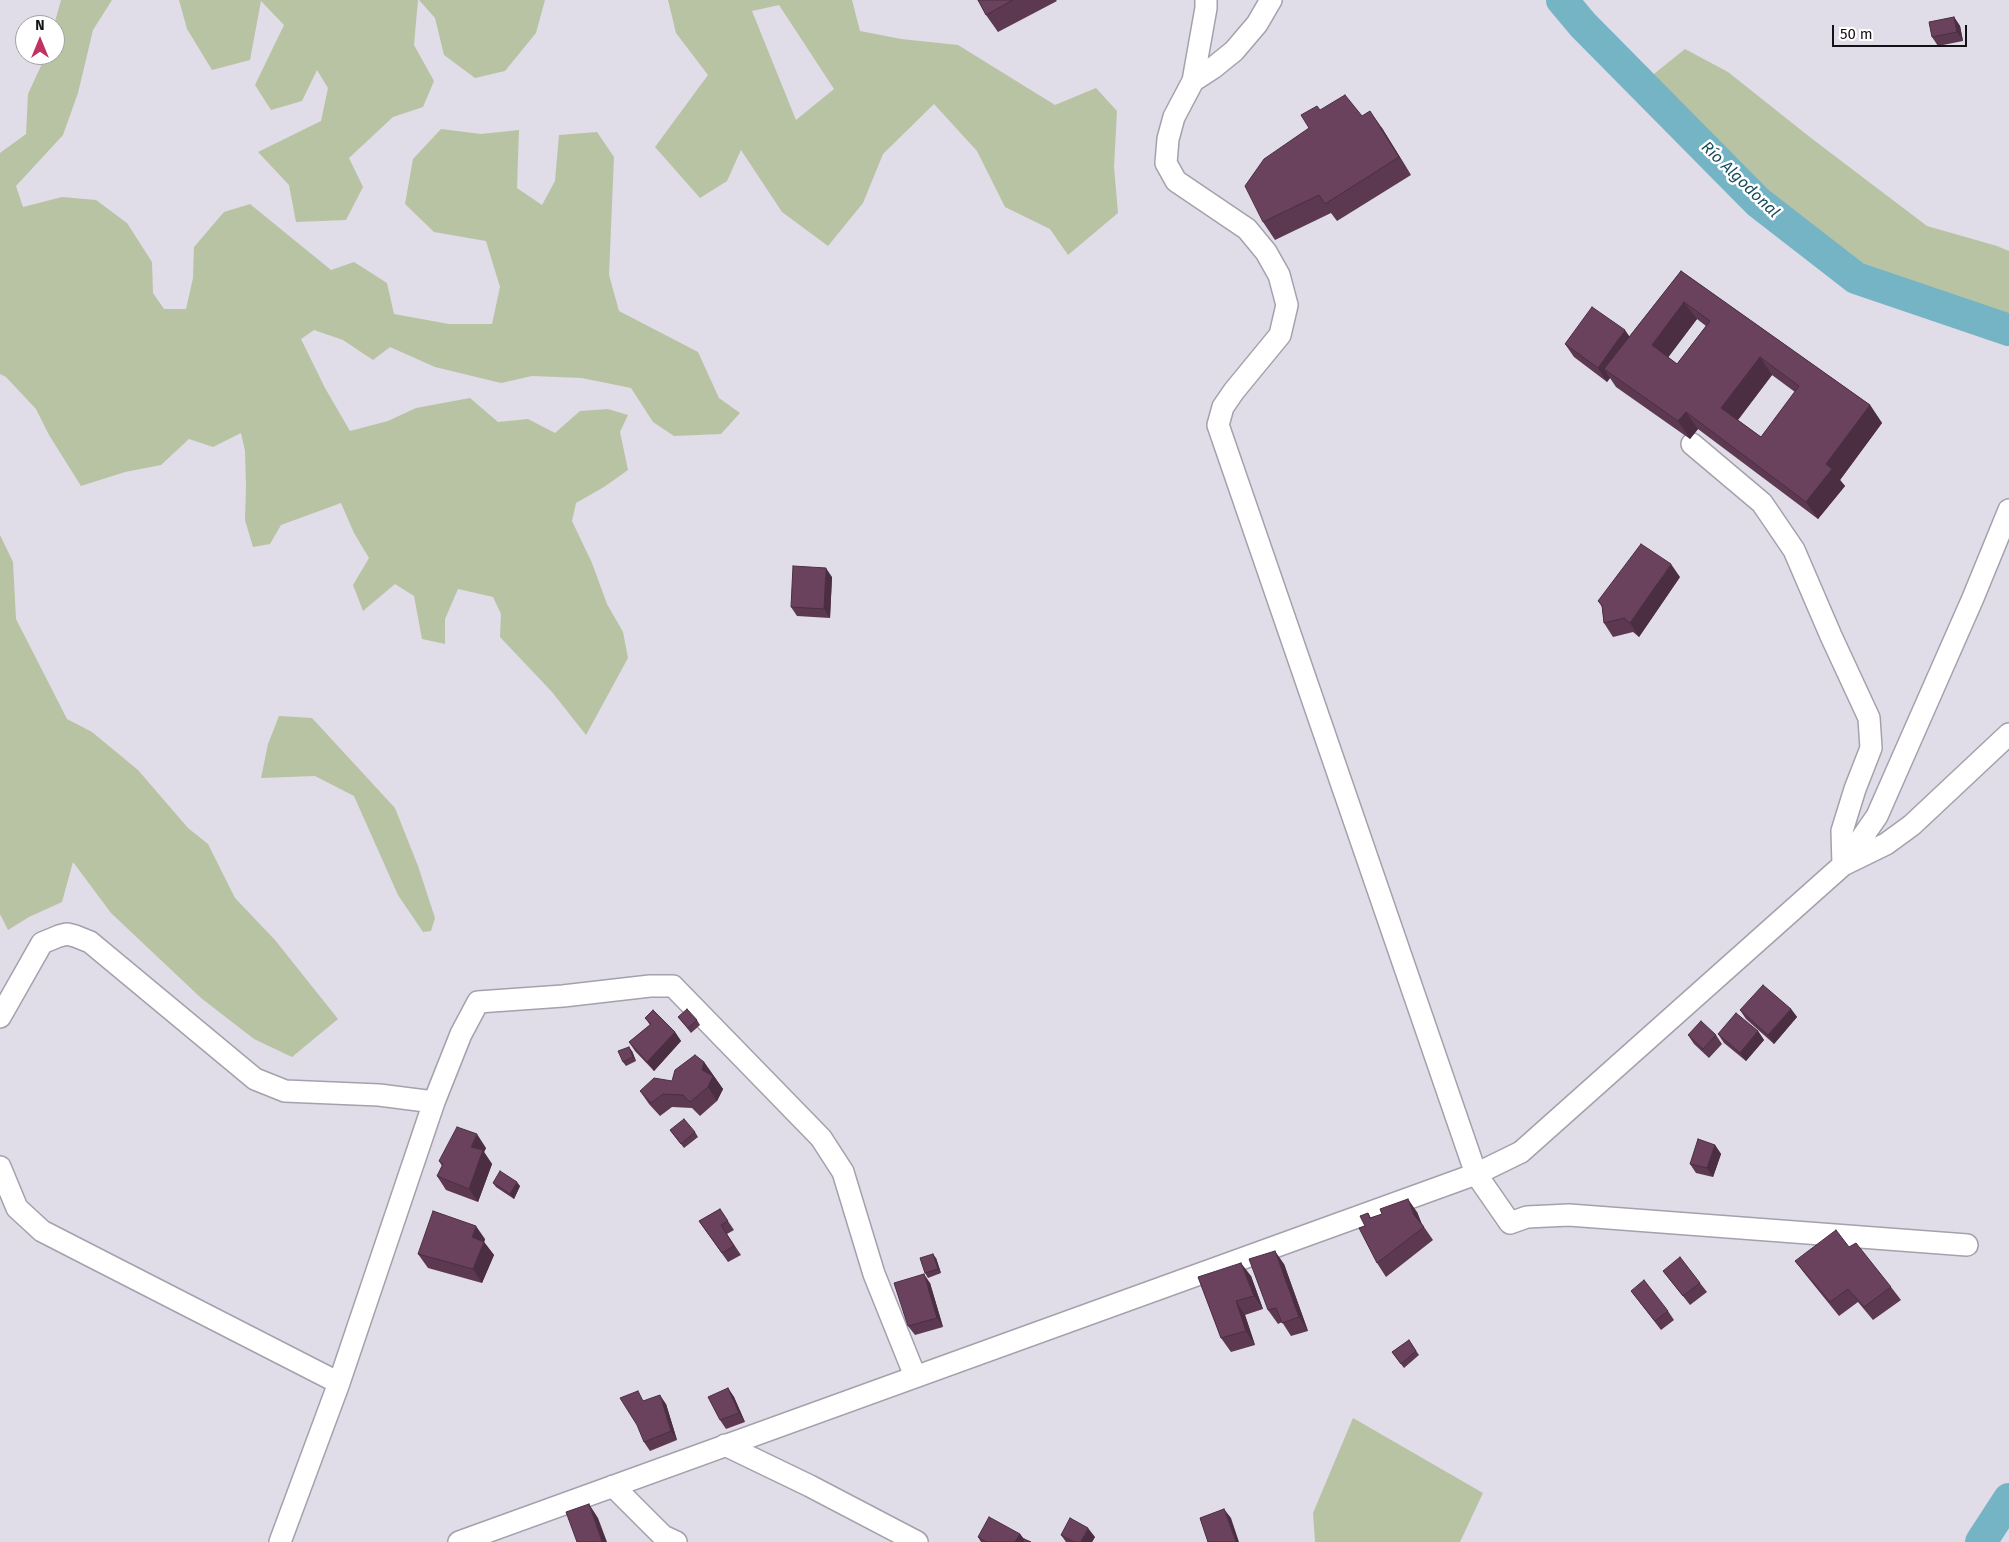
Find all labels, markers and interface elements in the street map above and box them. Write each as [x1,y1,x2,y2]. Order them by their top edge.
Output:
north arrow [15,15,65,65]
scale bar [1834,15,1969,47]
text: N [35,17,45,34]
text: 50 m [1840,25,1873,43]
water label: Río Algodonal [1697,138,1783,222]

